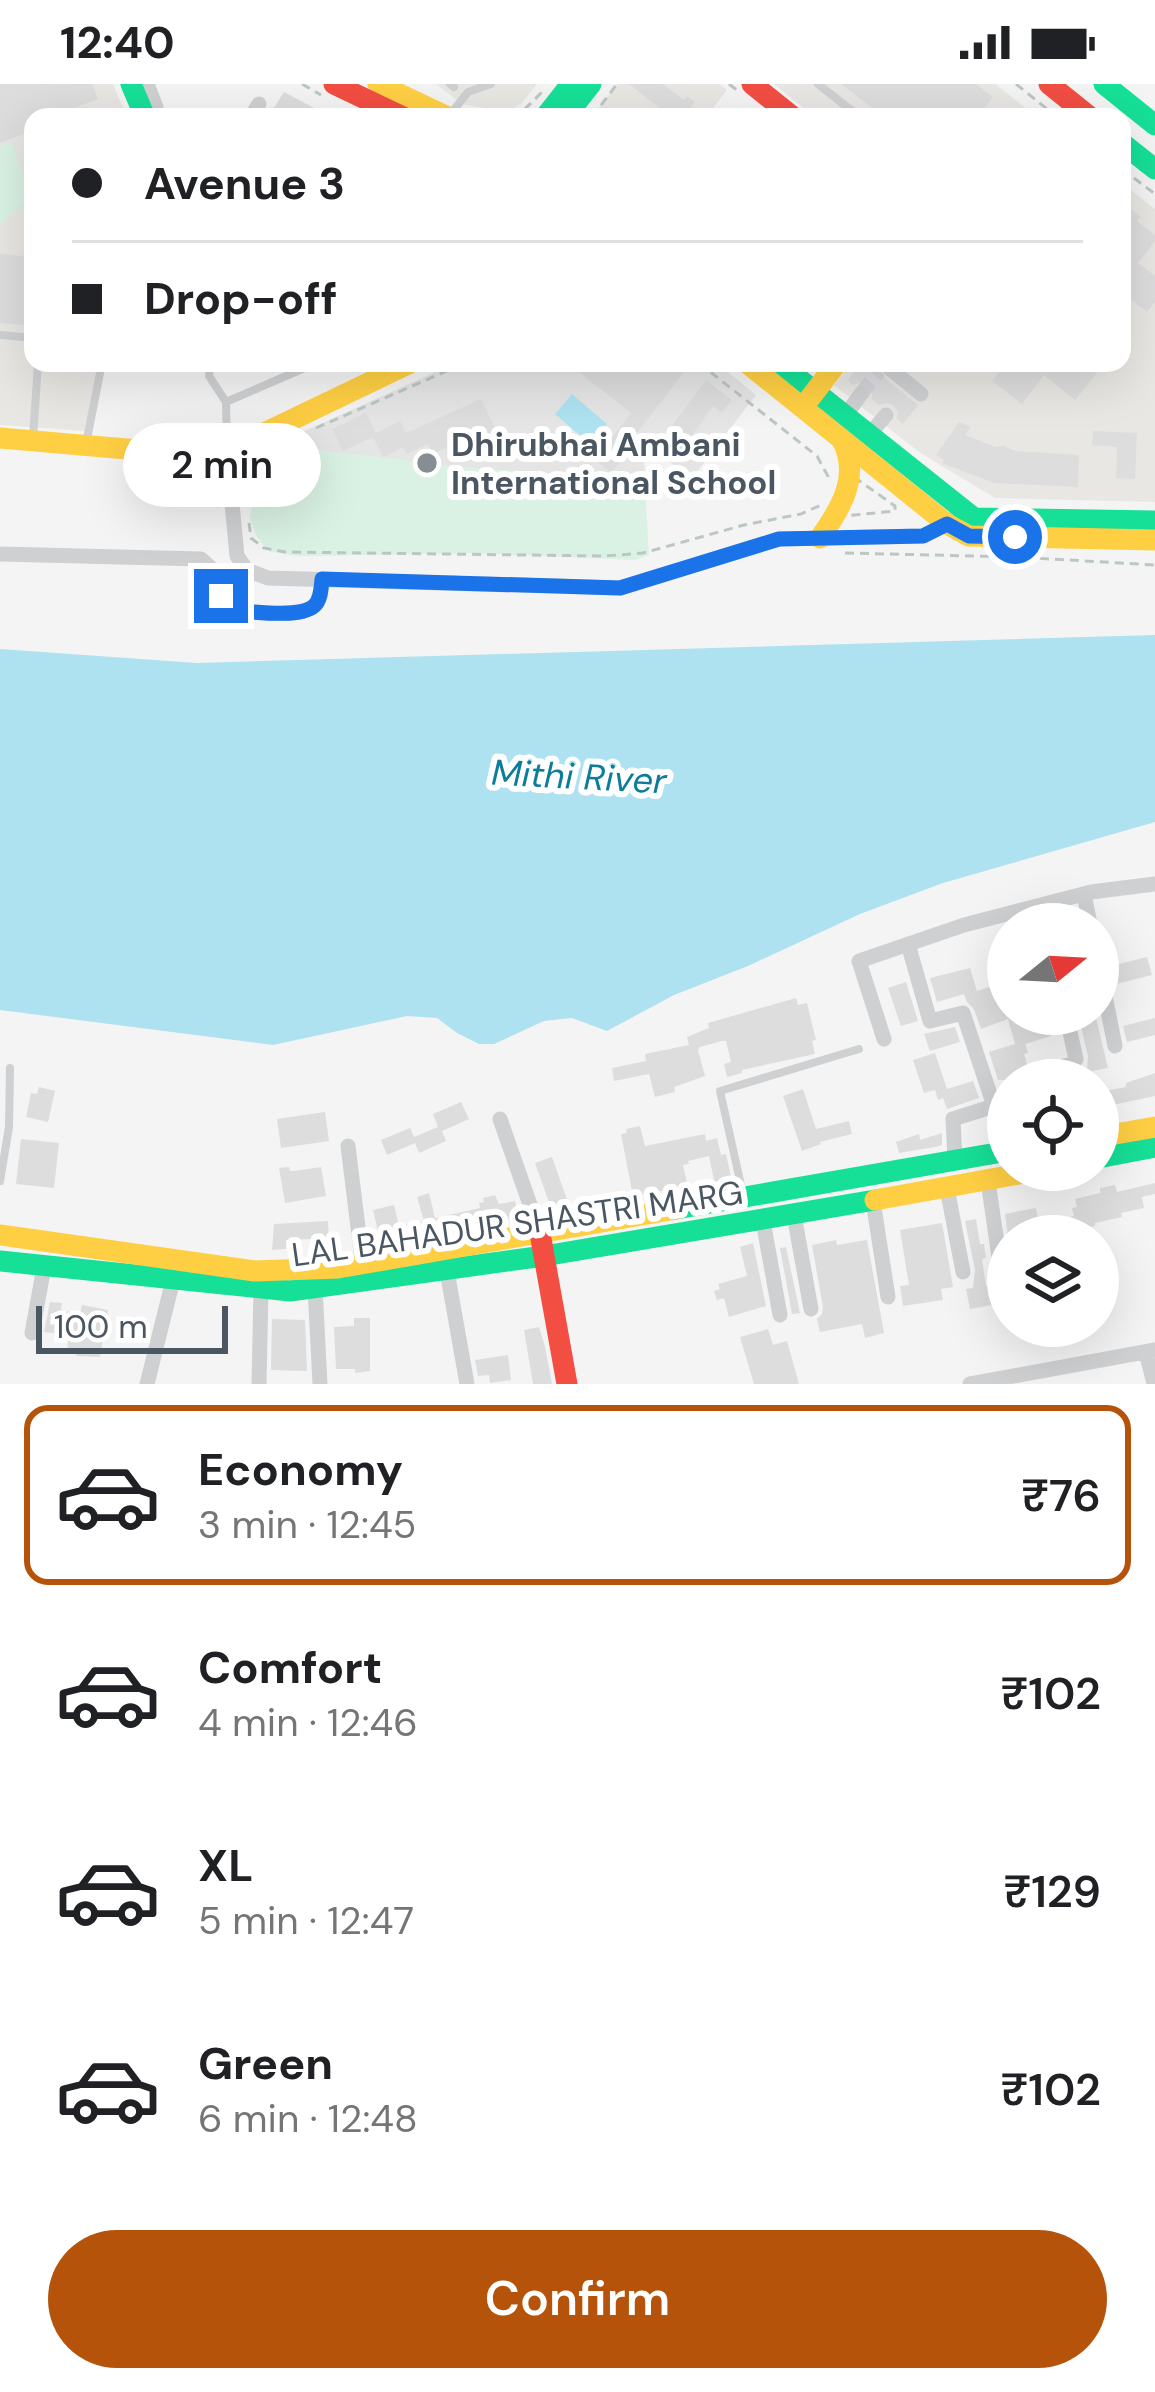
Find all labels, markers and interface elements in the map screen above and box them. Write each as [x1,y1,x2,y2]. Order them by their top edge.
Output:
text: 12:40 [60,13,175,72]
text: Avenue 3 [144,154,345,213]
text: Drop-off [144,269,338,328]
callout: 2 min [122,422,320,506]
place label: Dhirubhai Ambani International School [451,423,776,504]
text: 2 min [171,439,273,490]
marker: Dhirubhai Ambani International School [414,450,440,476]
route start [988,510,1042,564]
route end [194,569,248,623]
water label: Mithi River [490,748,669,805]
north arrow [987,903,1119,1035]
map controls [987,903,1119,1347]
button: locate [987,1059,1119,1191]
street label: LAL BAHADUR SHASTRI MARG [289,1171,745,1276]
button: layers [987,1215,1119,1347]
scale bar [36,1300,228,1353]
text: 100 m [54,1305,148,1348]
text: Economy [198,1440,403,1499]
icon: car [54,1441,162,1549]
text: ₹76 [1021,1466,1101,1525]
text: 3 min · 12:45 [198,1499,416,1550]
text: Comfort [198,1638,382,1697]
icon: car [54,1639,162,1747]
text: ₹102 [1000,1664,1101,1723]
text: 4 min · 12:46 [198,1697,418,1748]
text: XL [198,1836,253,1895]
icon: car [54,1837,162,1945]
text: ₹129 [1003,1862,1101,1921]
text: 5 min · 12:47 [198,1895,414,1946]
text: Green [198,2034,333,2093]
icon: car [54,2035,162,2143]
text: ₹102 [1000,2060,1101,2119]
text: 6 min · 12:48 [198,2093,418,2144]
button: Confirm [48,2230,1107,2368]

